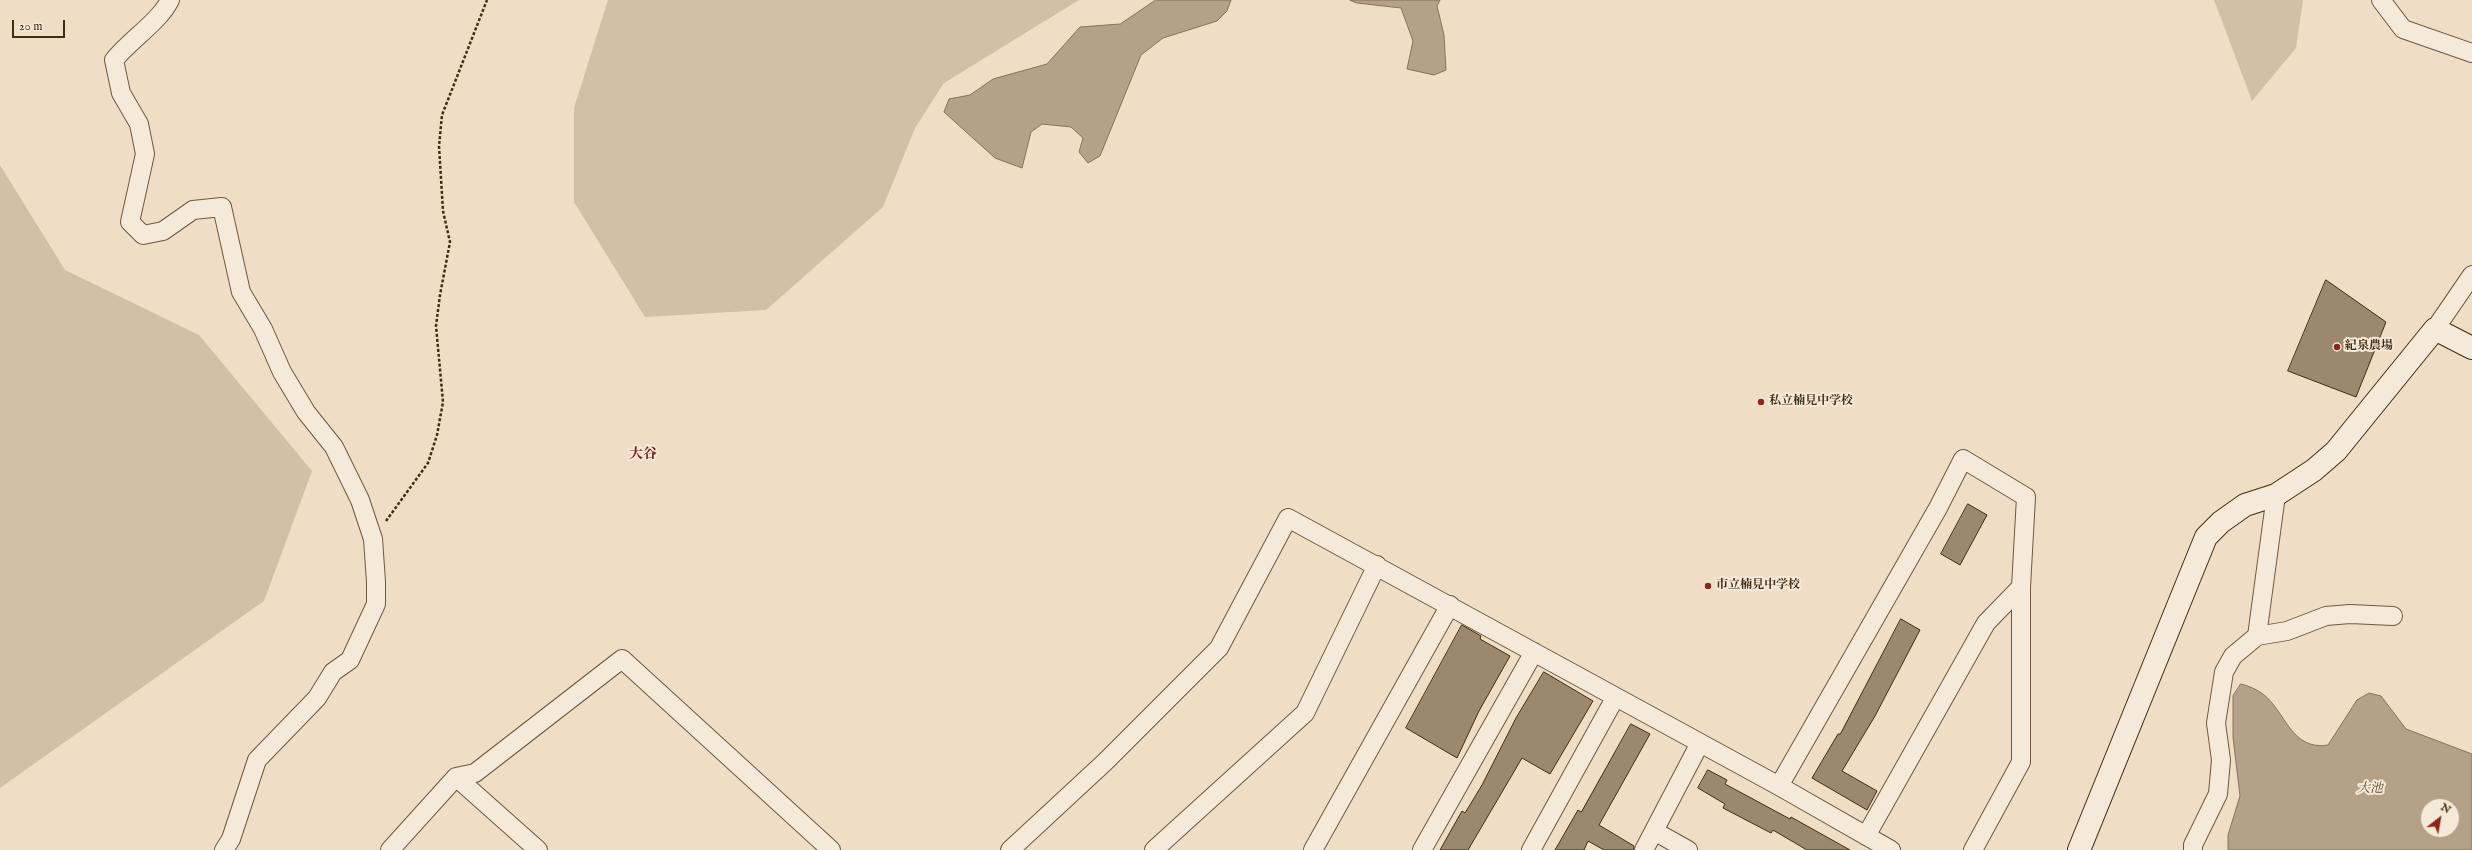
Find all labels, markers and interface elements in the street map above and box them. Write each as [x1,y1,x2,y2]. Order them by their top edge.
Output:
scale bar [14,12,67,38]
text: 20 m [19,19,42,34]
place label: 紀泉農場 [2345,340,2393,354]
marker: 紀泉農場 [2332,342,2342,352]
place label: 私立楠見中学校 [1769,395,1853,409]
marker: 私立楠見中学校 [1756,397,1766,407]
district label: 大谷 [629,447,657,463]
place label: 市立楠見中学校 [1716,579,1800,593]
marker: 市立楠見中学校 [1703,581,1713,591]
water label: 大池 [2357,781,2383,797]
north arrow [2420,798,2460,838]
text: N [2438,800,2453,817]

